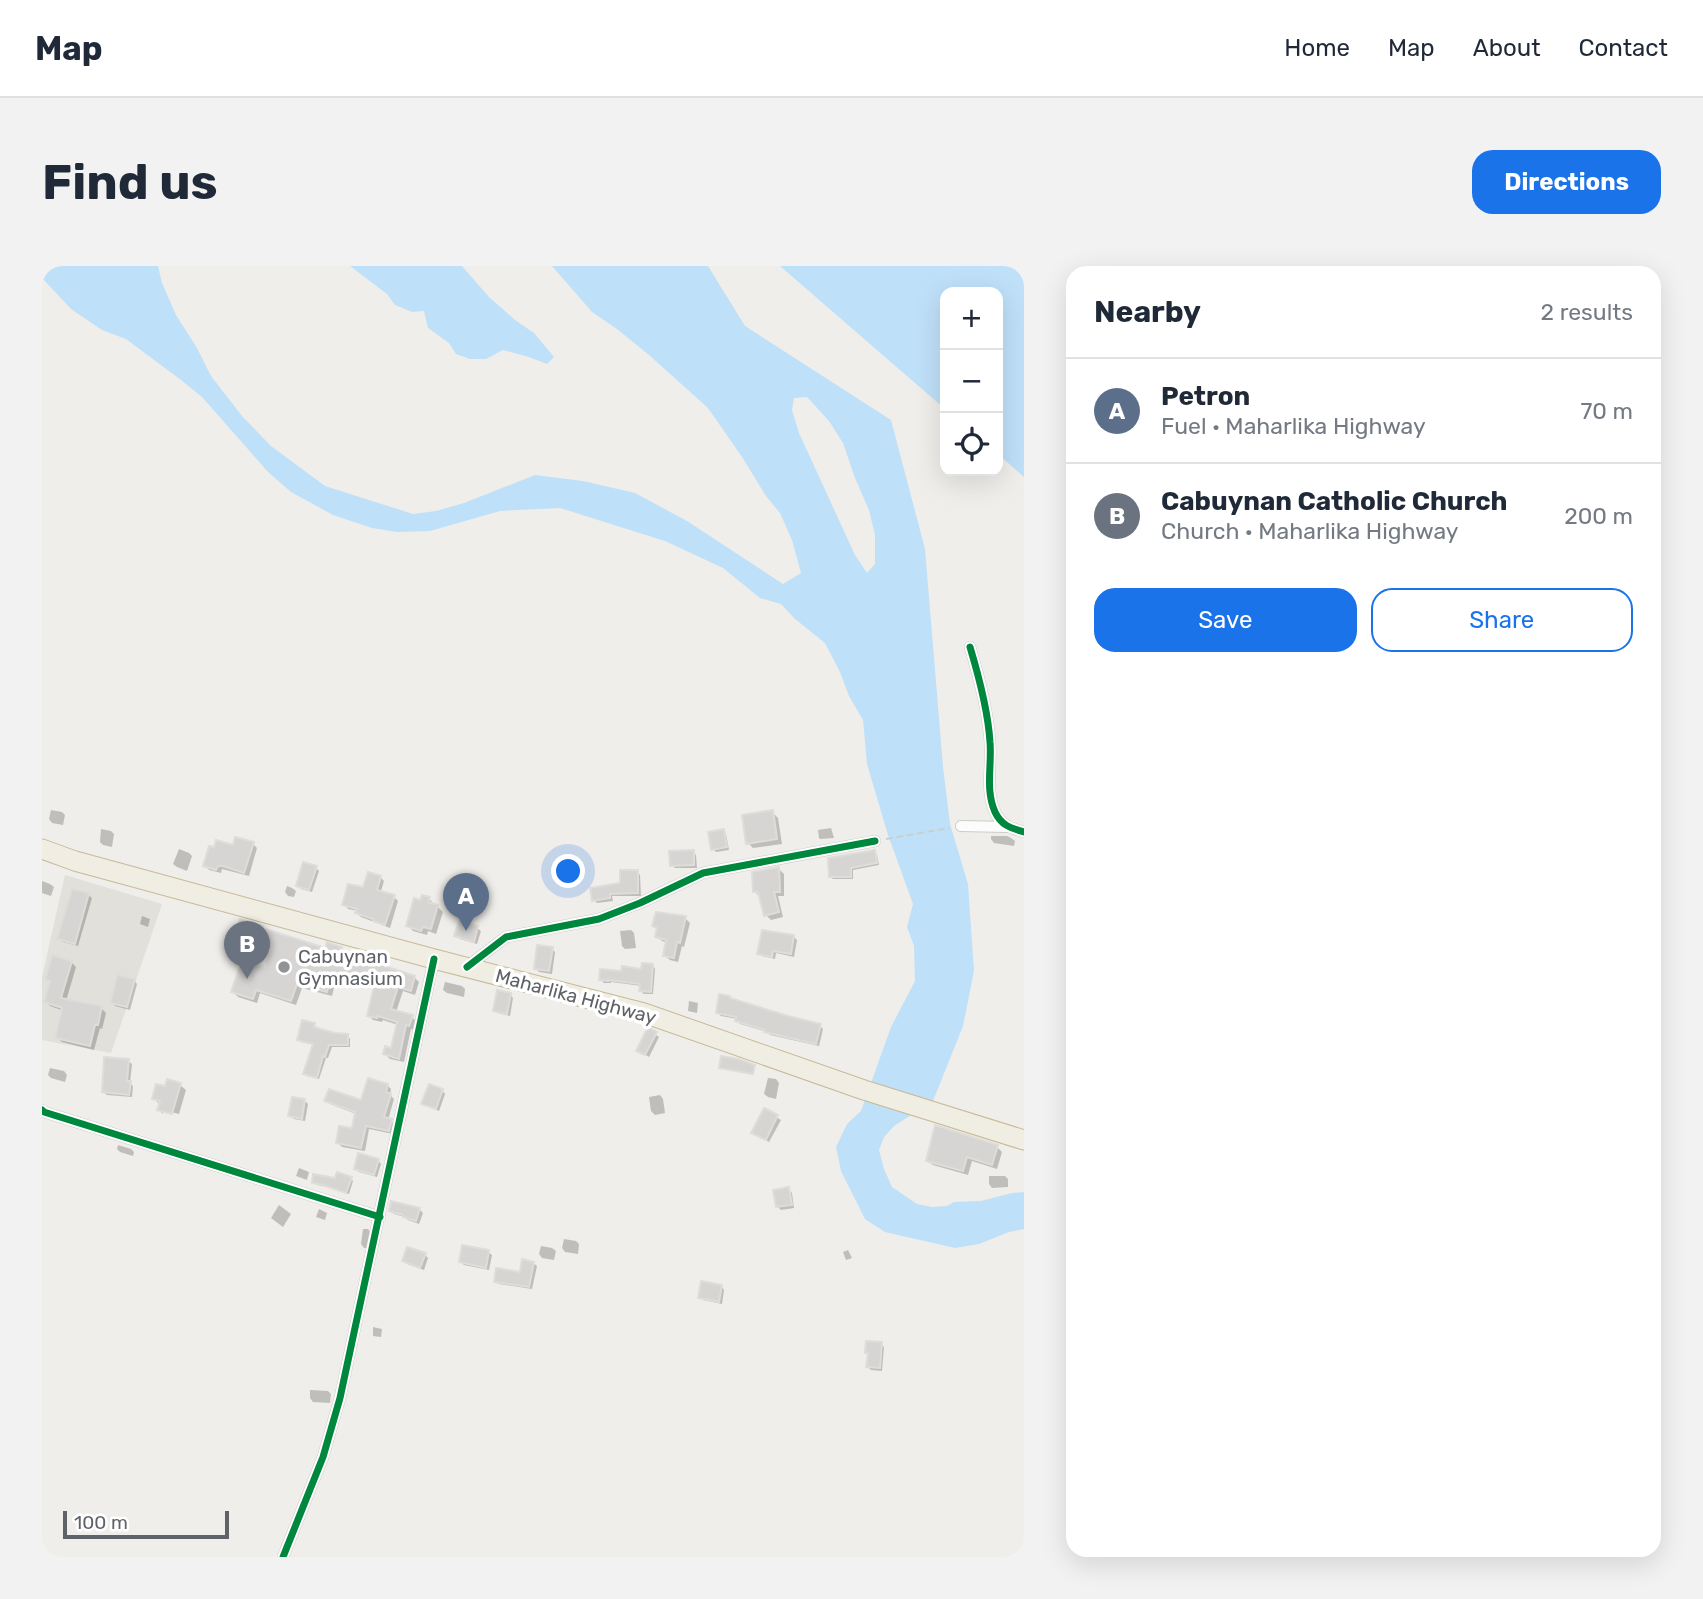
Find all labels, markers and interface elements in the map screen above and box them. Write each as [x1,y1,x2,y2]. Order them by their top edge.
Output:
text: Map [35,29,103,68]
text: Home [1284,34,1350,62]
text: Map [1388,34,1435,62]
text: About [1473,34,1541,62]
text: Contact [1579,34,1668,62]
button: Directions [1472,150,1661,214]
text: Find us [42,153,218,211]
map controls [940,287,1003,476]
button: + [940,287,1003,350]
text: Nearby [1094,294,1201,330]
text: 2 results [1541,298,1633,326]
button: − [940,350,1003,413]
text: Petron [1161,381,1250,412]
text: A [1109,397,1125,425]
text: 70 m [1581,397,1633,425]
text: Fuel · Maharlika Highway [1161,412,1426,440]
button: locate [940,413,1003,476]
text: Cabuynan Catholic Church [1161,486,1507,517]
text: B [1109,502,1125,530]
text: 200 m [1564,502,1633,530]
text: Church · Maharlika Highway [1161,517,1459,545]
button: Save [1094,588,1357,652]
button: Share [1371,588,1633,652]
your location [551,854,585,888]
pin: A [443,873,489,931]
pin: B [224,921,270,979]
place label: Cabuynan Gymnasium [298,945,403,990]
marker: Cabuynan Gymnasium [276,959,292,975]
street label: Maharlika Highway [493,964,659,1029]
scale bar [63,1508,229,1540]
text: 100 m [74,1511,128,1534]

